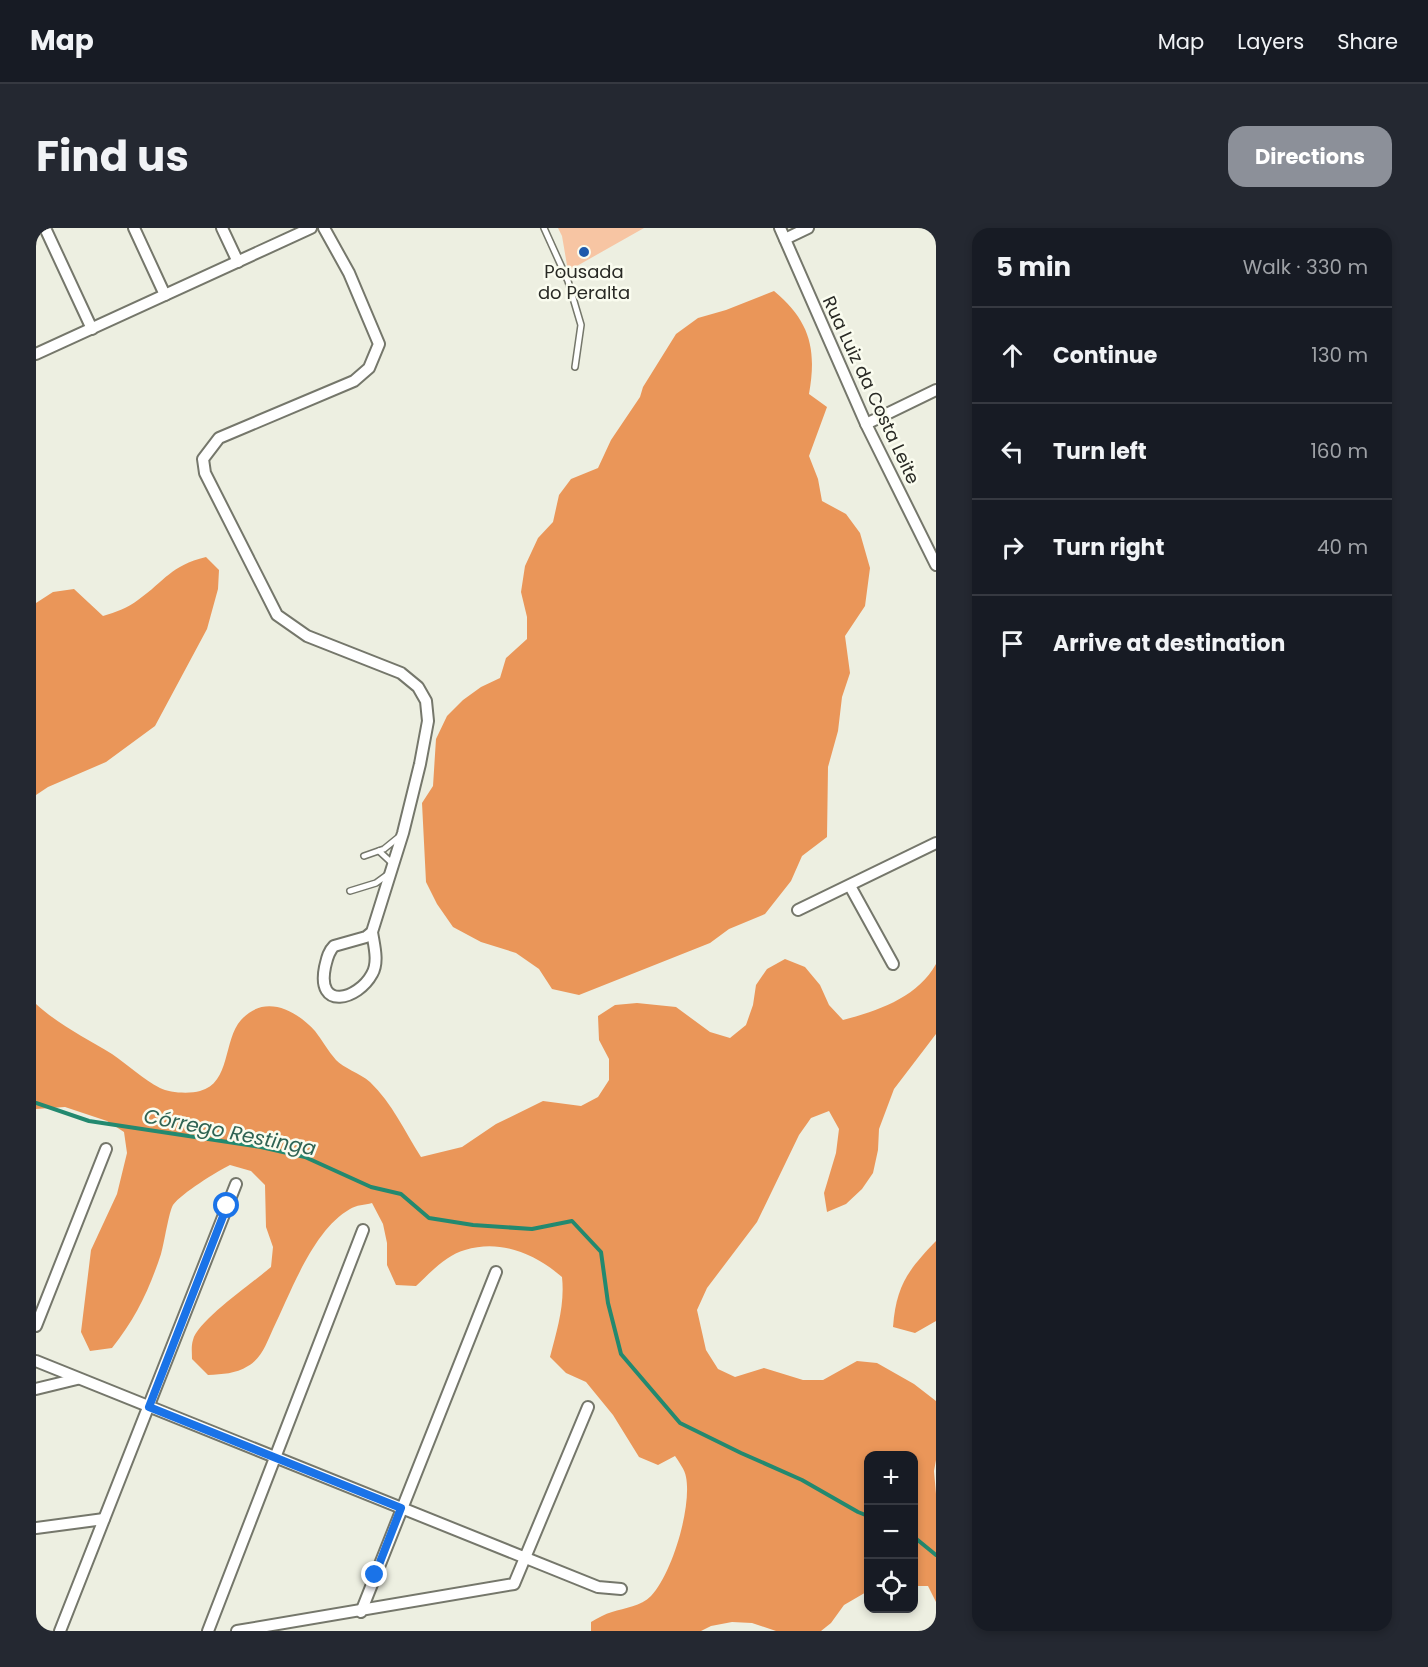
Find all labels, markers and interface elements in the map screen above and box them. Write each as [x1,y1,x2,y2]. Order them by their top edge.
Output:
text: Map [30,21,94,60]
text: Map [1158,27,1204,56]
text: Layers [1237,27,1304,56]
text: Share [1337,27,1398,56]
button: Directions [1228,126,1392,187]
text: Find us [36,127,189,186]
marker: Pousada do Peralta [577,245,591,259]
text: 5 min [996,249,1071,285]
text: Walk · 330 m [1243,253,1368,281]
place label: Pousada do Peralta [538,259,630,305]
street label: Rua Luiz da Costa Leite [817,292,926,488]
icon: ahead [996,339,1029,372]
text: Continue [1053,340,1157,371]
text: 130 m [1311,341,1368,369]
icon: left [996,435,1029,468]
text: Turn left [1053,436,1147,467]
text: 160 m [1310,437,1368,465]
icon: right [996,531,1029,564]
text: Turn right [1053,532,1164,563]
text: 40 m [1317,533,1368,561]
icon: arrive [996,627,1029,660]
text: Arrive at destination [1053,628,1285,659]
water label: Córrego Restinga [141,1102,319,1162]
route start [213,1192,239,1218]
map controls [864,1451,918,1613]
button: + [864,1451,918,1505]
button: − [864,1505,918,1559]
button: locate [864,1559,918,1613]
route end [361,1561,387,1587]

